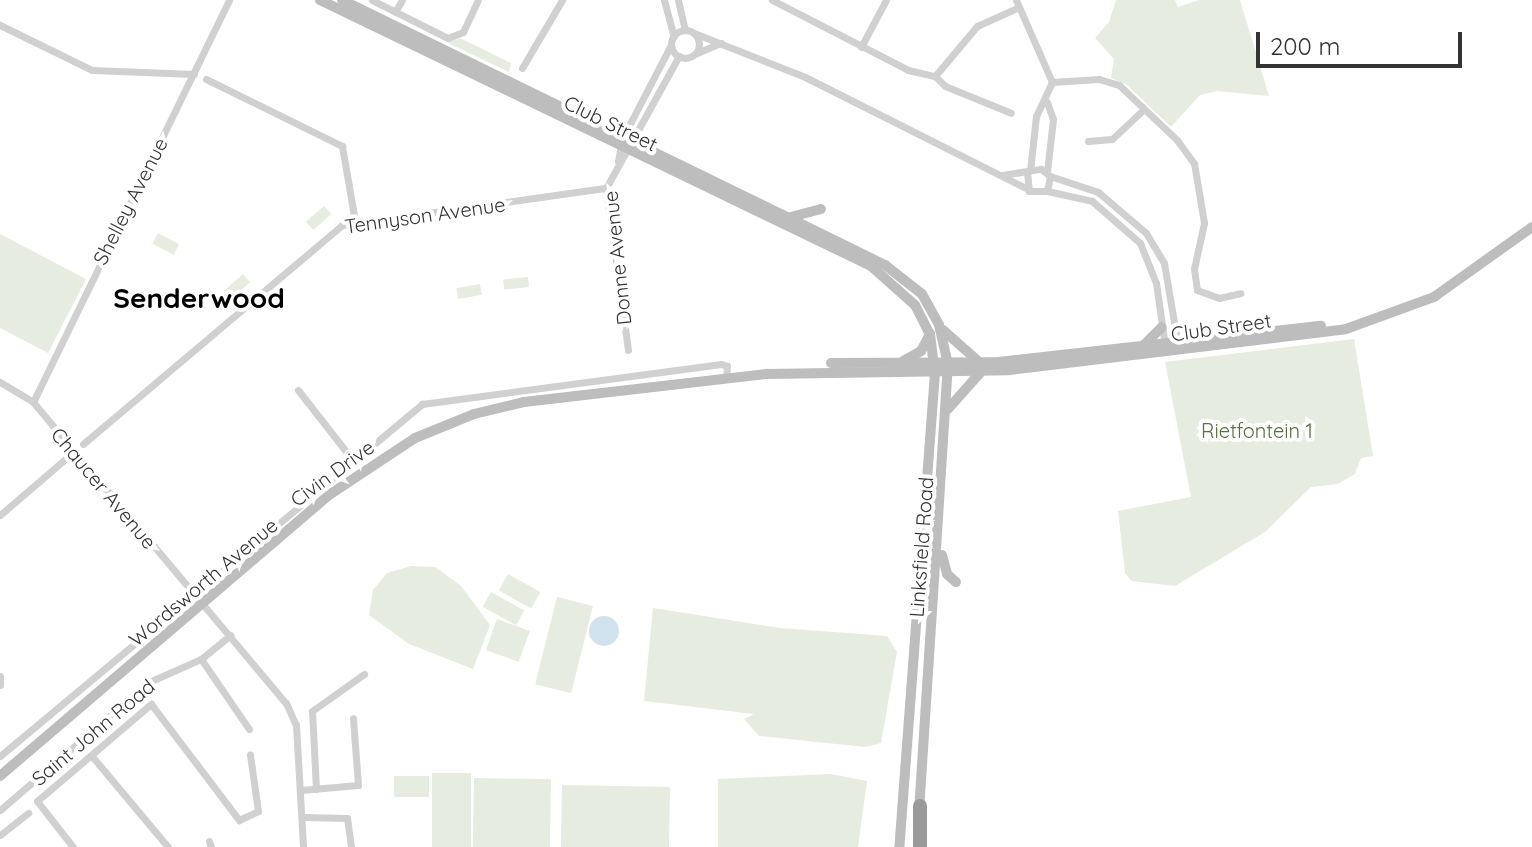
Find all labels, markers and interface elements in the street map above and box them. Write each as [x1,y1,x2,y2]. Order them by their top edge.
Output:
scale bar [1260,16,1466,66]
text: 200 m [1270,31,1340,61]
street label: Club Street [560,90,662,156]
street label: Shelley Avenue [88,133,172,269]
street label: Donne Avenue [598,190,636,326]
street label: Tennyson Avenue [343,192,507,238]
district label: Senderwood [113,281,285,315]
street label: Club Street [1169,308,1273,346]
park label: Rietfontein 1 [1201,418,1313,442]
street label: Chaucer Avenue [46,422,162,554]
street label: Civin Drive [286,435,378,511]
street label: Linksfield Road [904,476,938,618]
street label: Wordsworth Avenue [124,513,282,651]
street label: Saint John Road [27,674,159,790]

